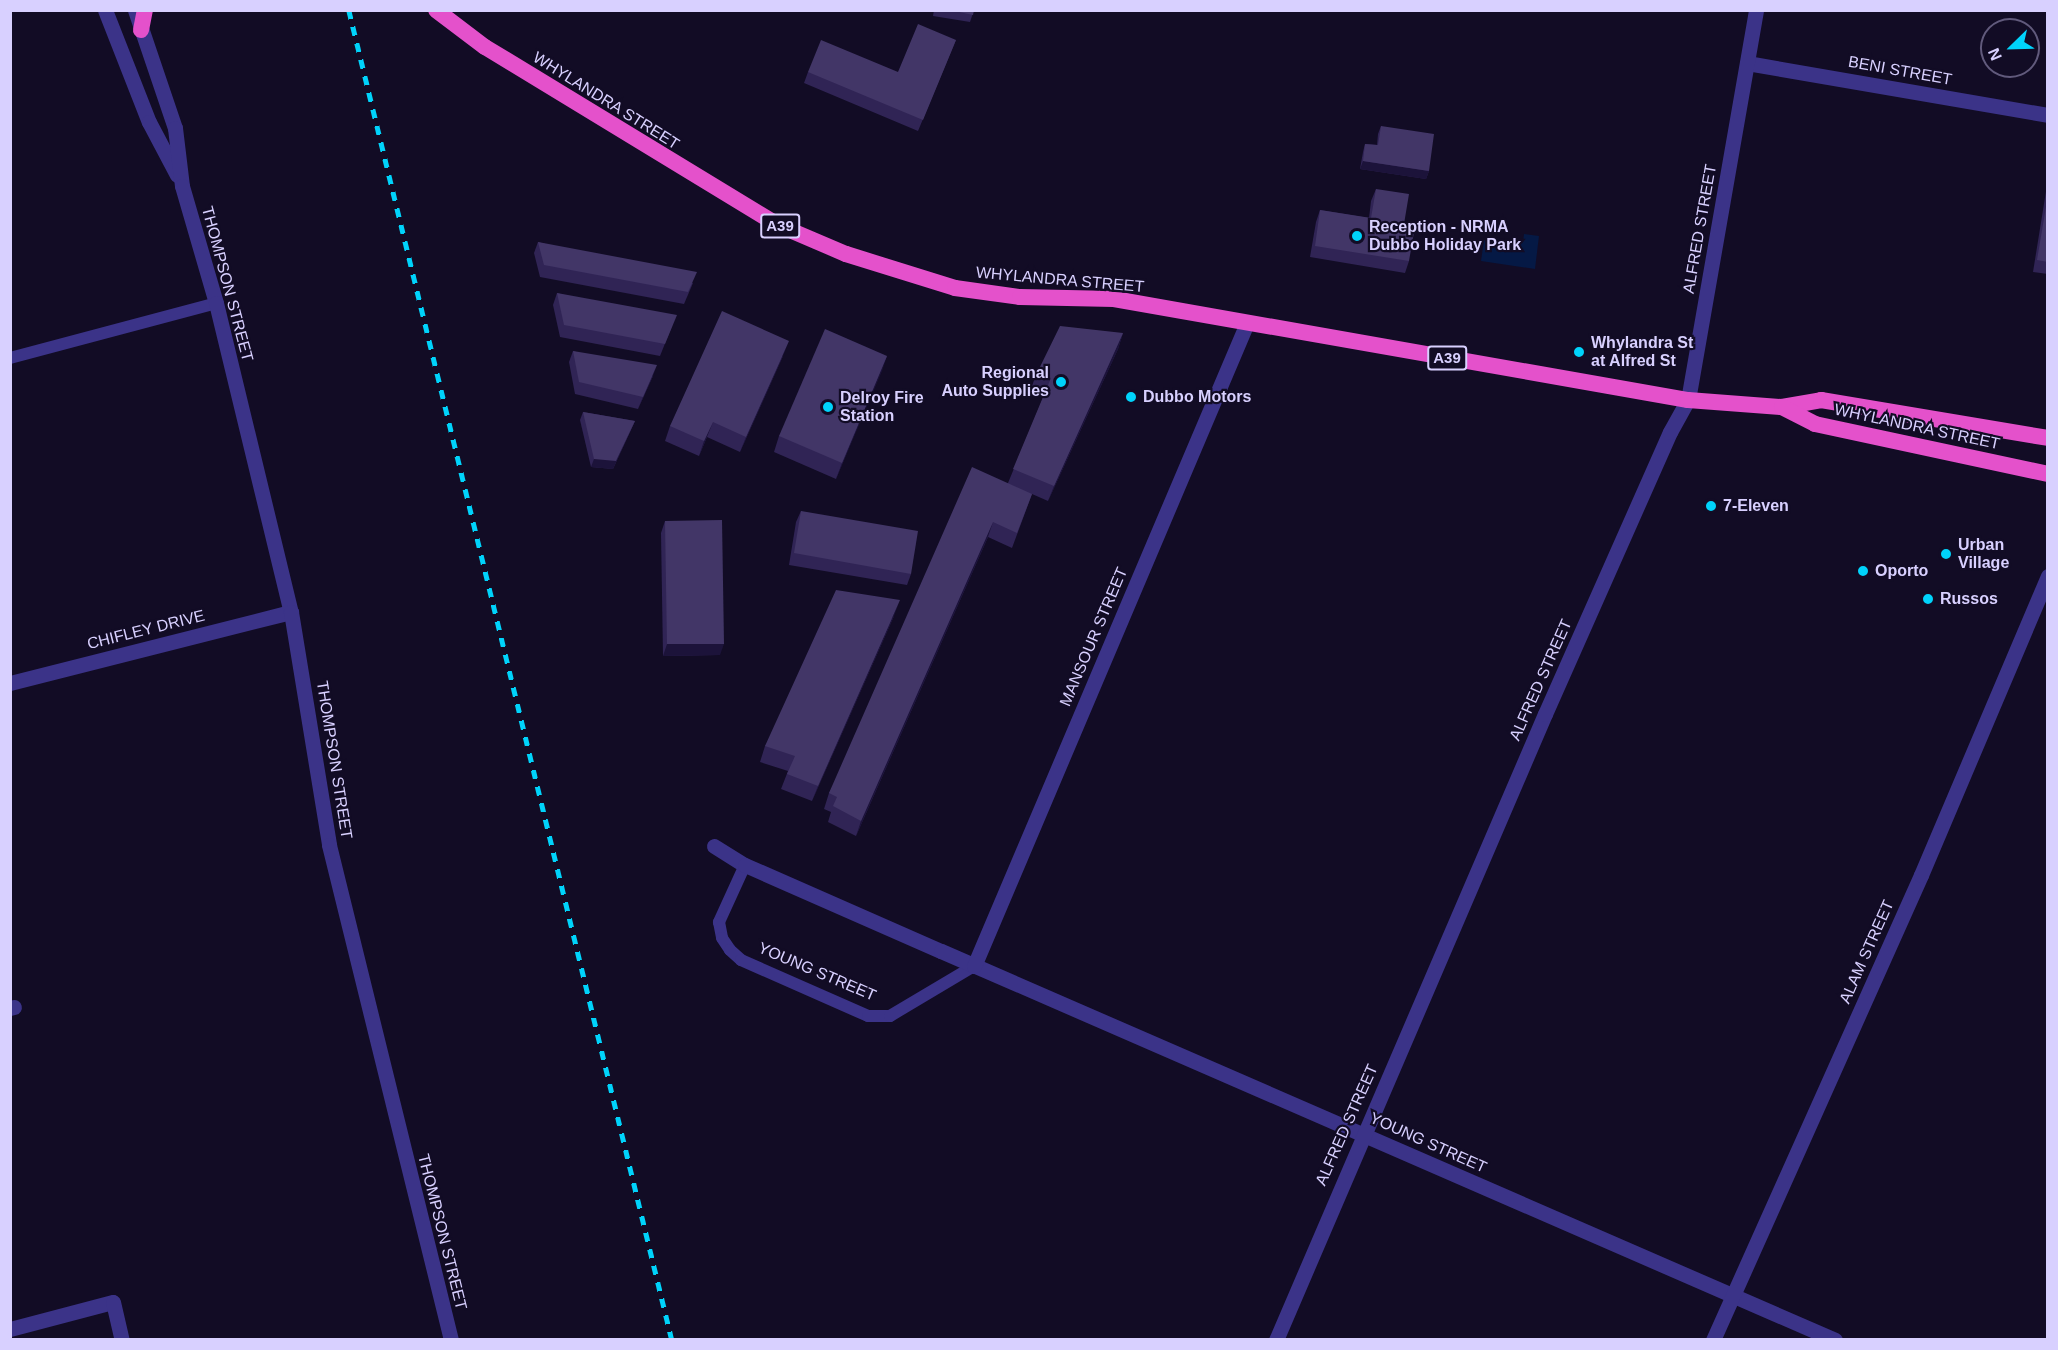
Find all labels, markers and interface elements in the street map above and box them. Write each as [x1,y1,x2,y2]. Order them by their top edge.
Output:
north arrow [1980,18,2040,78]
text: N [1985,46,2005,63]
street label: WHYLANDRA STREET [529,48,683,154]
street label: BENI STREET [1847,52,1953,90]
street label: ALFRED STREET [1679,163,1721,295]
street label: THOMPSON STREET [197,204,257,364]
road number: A39 [759,214,801,238]
place label: Reception - NRMA Dubbo Holiday Park [1369,217,1521,255]
marker: Reception - NRMA Dubbo Holiday Park [1350,229,1364,243]
street label: WHYLANDRA STREET [975,263,1145,297]
place label: Whylandra St at Alfred St [1591,333,1693,371]
marker: Whylandra St at Alfred St [1572,345,1586,359]
road number: A39 [1426,346,1468,370]
place label: Regional Auto Supplies [941,363,1049,401]
marker: Regional Auto Supplies [1054,375,1068,389]
place label: Dubbo Motors [1143,387,1251,407]
place label: Delroy Fire Station [840,388,924,426]
marker: Dubbo Motors [1124,390,1138,404]
marker: Delroy Fire Station [821,400,835,414]
street label: WHYLANDRA STREET [1832,400,2002,454]
place label: 7-Eleven [1723,496,1789,516]
marker: 7-Eleven [1704,499,1718,513]
place label: Urban Village [1958,535,2009,573]
marker: Urban Village [1939,547,1953,561]
place label: Oporto [1875,561,1928,581]
marker: Oporto [1856,564,1870,578]
street label: MANSOUR STREET [1056,565,1132,709]
place label: Russos [1940,589,1998,609]
marker: Russos [1921,592,1935,606]
street label: CHIFLEY DRIVE [85,606,207,654]
street label: ALFRED STREET [1506,616,1576,744]
street label: THOMPSON STREET [312,679,356,841]
street label: ALAM STREET [1836,897,1898,1007]
street label: YOUNG STREET [755,939,879,1005]
street label: ALFRED STREET [1312,1061,1382,1189]
street label: YOUNG STREET [1366,1109,1490,1177]
street label: THOMPSON STREET [413,1152,471,1312]

